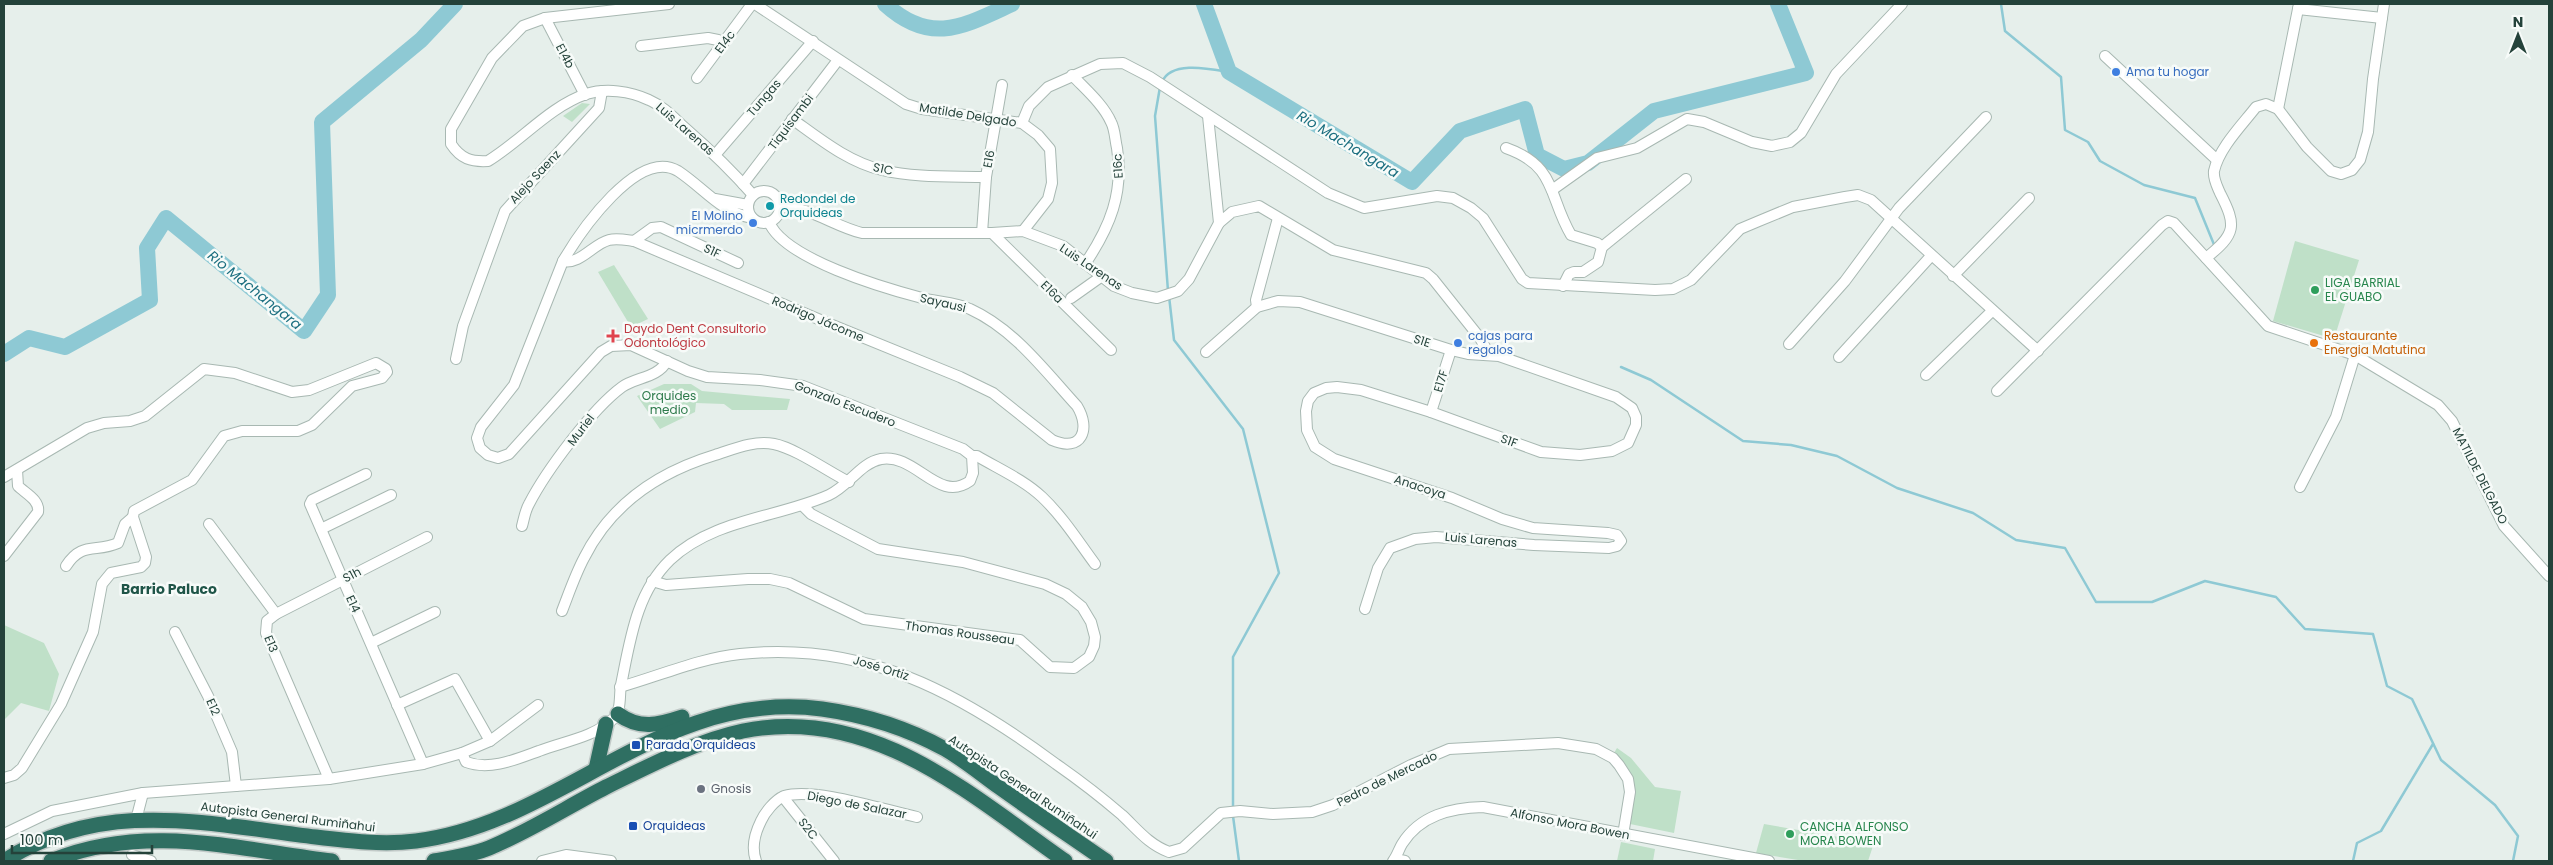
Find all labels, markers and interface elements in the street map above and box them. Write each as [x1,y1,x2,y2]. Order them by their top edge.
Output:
north arrow [2493,10,2543,60]
text: N [2513,12,2523,32]
street label: E14c [710,27,739,57]
street label: E14b [552,40,579,71]
place label: Ama tu hogar [2126,63,2210,80]
marker: Ama tu hogar [2110,66,2122,78]
street label: Tungas [743,75,785,120]
street label: Tiquisambi [764,90,817,153]
street label: Luis Larenas [652,98,718,159]
street label: Matilde Delgado [918,98,1018,131]
water label: Rio Machangara [1293,106,1403,183]
street label: Alejo Saenz [505,146,564,207]
street label: E16 [978,149,999,169]
street label: E16c [1108,153,1127,179]
street label: S1C [871,158,895,179]
place label: Redondel de Orquideas [780,190,855,221]
marker: Redondel de Orquideas [764,200,776,212]
place label: El Molino micrmerdo [676,207,743,238]
marker: El Molino micrmerdo [747,217,759,229]
street label: S1F [701,239,723,262]
street label: Luis Larenas [1056,239,1126,294]
water label: Rio Machangara [204,246,307,335]
place label: LIGA BARRIAL EL GUABO [2325,274,2400,305]
street label: E16a [1037,277,1067,307]
marker: LIGA BARRIAL EL GUABO [2309,284,2321,296]
street label: Sayausi [918,289,968,316]
street label: Rodrigo Jácome [769,291,867,346]
place label: Daydo Dent Consultorio Odontológico [624,320,767,351]
place label: cajas para regalos [1468,327,1533,358]
place label: Restaurante Energia Matutina [2324,327,2426,358]
marker: Daydo Dent Consultorio Odontológico [606,329,620,343]
street label: S1E [1411,330,1433,351]
marker: cajas para regalos [1452,337,1464,349]
marker: Restaurante Energia Matutina [2308,337,2320,349]
street label: E17F [1429,368,1452,394]
street label: Gonzalo Escudero [792,376,899,431]
park label: Orquides medio [642,387,696,418]
street label: Muriel [563,410,598,449]
street label: MATILDE DELGADO [2449,425,2512,527]
street label: S1F [1498,430,1520,451]
street label: Anacoya [1392,470,1448,503]
street label: Luis Larenas [1444,528,1518,551]
street label: S1h [340,563,364,586]
district label: Barrio Paluco [121,579,217,599]
street label: E14 [342,592,365,616]
street label: Thomas Rousseau [904,616,1016,649]
street label: E13 [260,633,283,655]
street label: José Ortiz [851,651,911,684]
street label: E12 [202,696,225,718]
street label: Autopista General Rumiñahui [946,730,1101,843]
place label: Parada Orquideas [646,736,756,753]
marker: Parada Orquideas [630,739,642,751]
street label: Pedro de Mercado [1334,747,1440,810]
place label: Gnosis [711,780,751,797]
marker: Gnosis [695,783,707,795]
street label: Diego de Salazar [806,787,909,823]
street label: Autopista General Rumiñahui [200,797,376,836]
street label: Alfonso Mora Bowen [1509,804,1631,843]
street label: S2C [795,814,822,843]
place label: Orquideas [643,817,706,834]
place label: CANCHA ALFONSO MORA BOWEN [1800,818,1908,849]
marker: Orquideas [627,820,639,832]
scale bar [12,822,152,854]
marker: CANCHA ALFONSO MORA BOWEN [1784,828,1796,840]
text: 100 m [20,829,63,850]

